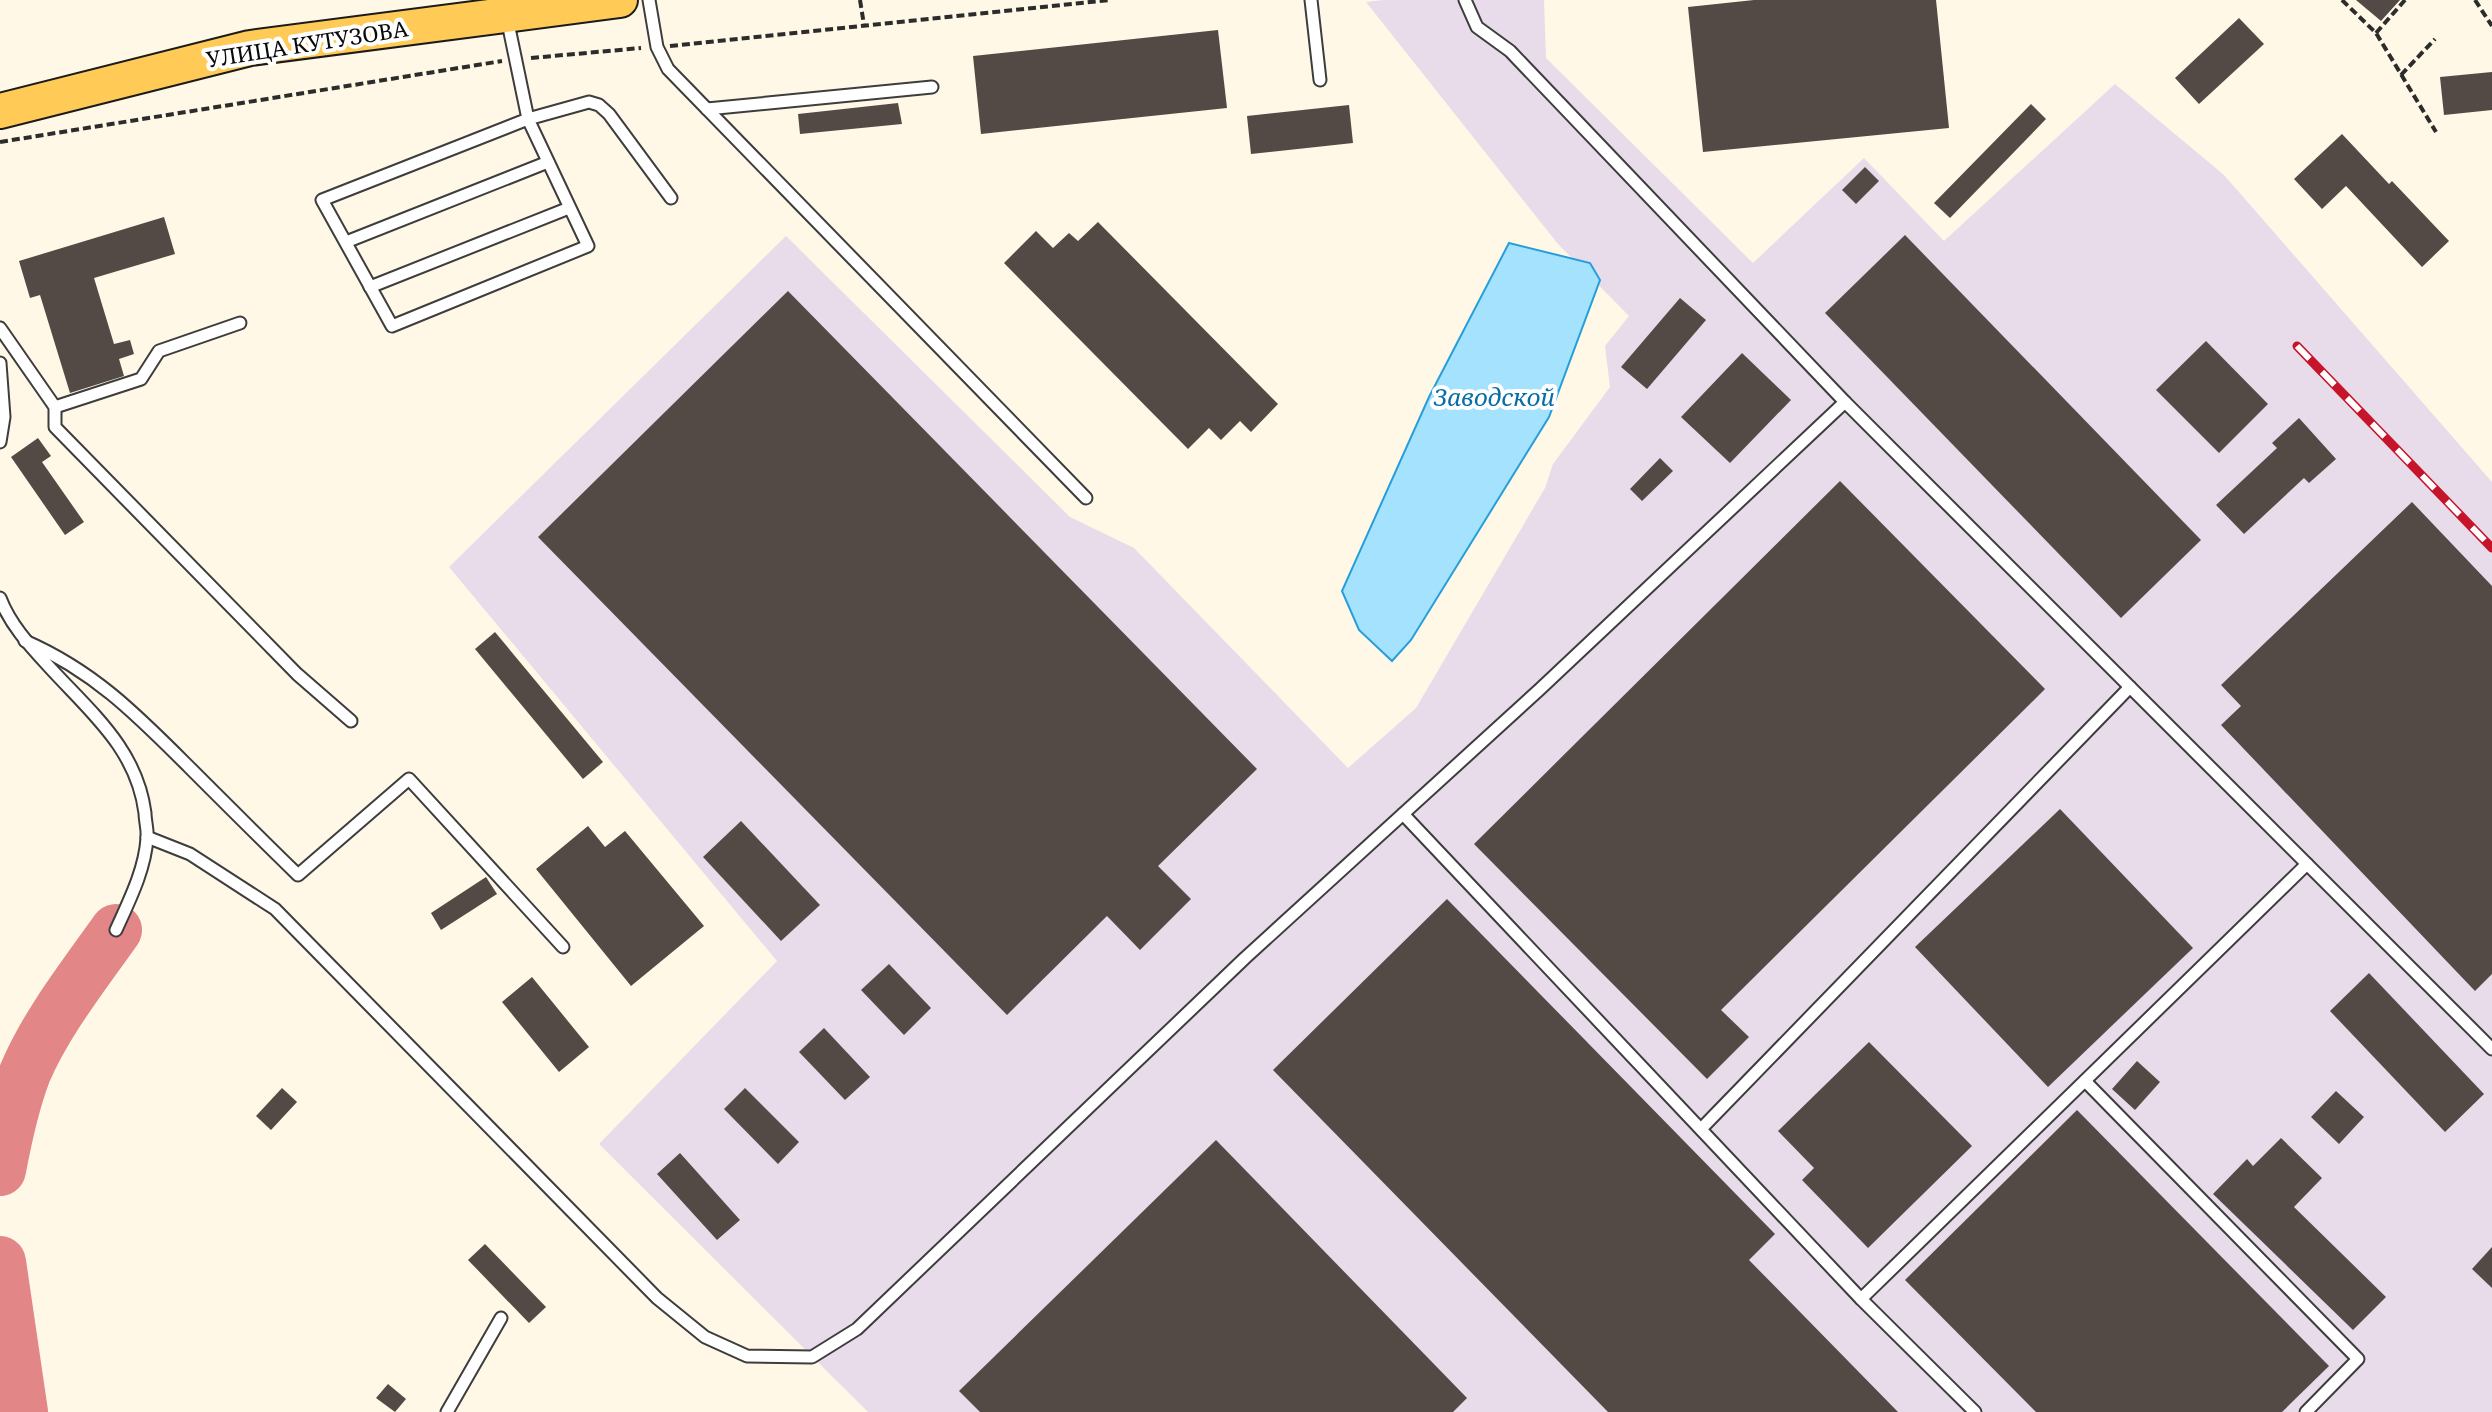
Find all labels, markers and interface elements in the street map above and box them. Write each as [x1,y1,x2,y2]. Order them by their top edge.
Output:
street label: УЛИЦА КУТУЗОВА [204,12,410,74]
water label: Заводской [1433,380,1555,413]

